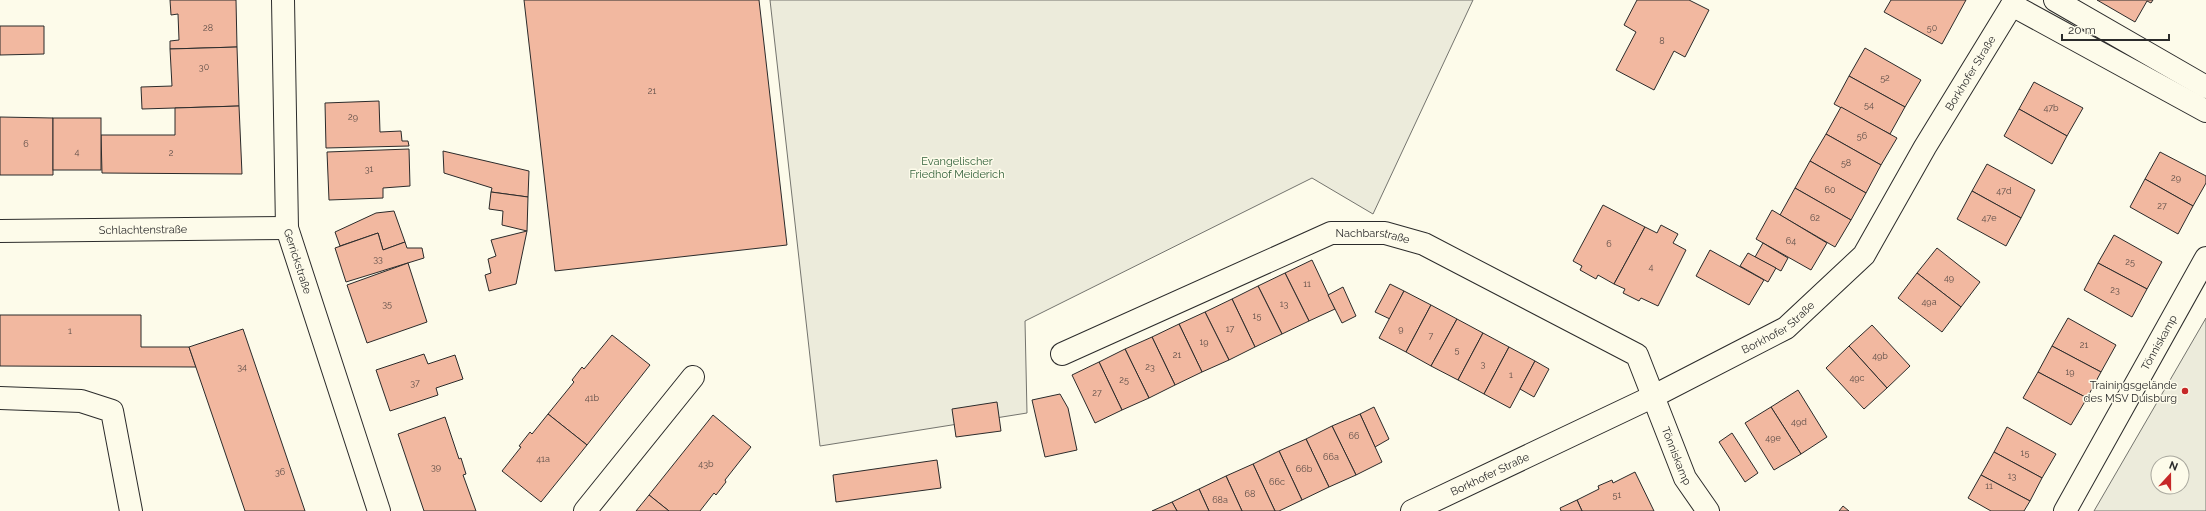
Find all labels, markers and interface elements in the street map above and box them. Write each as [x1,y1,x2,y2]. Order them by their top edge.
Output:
scale bar [2062,16,2169,42]
house number: 28 [203,23,213,33]
house number: 50 [1927,23,1938,33]
text: 20 m [2068,23,2096,37]
street label: Borkhofer Straße [1943,33,1999,113]
house number: 8 [1659,36,1665,46]
house number: 30 [199,62,210,72]
house number: 52 [1880,73,1890,83]
house number: 21 [648,86,656,96]
house number: 54 [1864,100,1874,110]
house number: 47b [2043,103,2059,113]
house number: 29 [348,112,358,122]
house number: 56 [1857,131,1868,141]
house number: 6 [23,139,29,149]
house number: 4 [75,147,80,157]
house number: 2 [169,148,174,158]
park label: Evangelischer Friedhof Meiderich [909,155,1005,181]
house number: 58 [1841,158,1851,168]
house number: 31 [365,164,373,174]
house number: 29 [2171,173,2181,183]
house number: 60 [1825,185,1836,195]
house number: 47d [1996,186,2012,196]
house number: 27 [2157,201,2167,211]
house number: 62 [1810,213,1820,223]
house number: 47e [1982,213,1997,223]
street label: Schlachtenstraße [99,223,188,237]
street label: Gerrickstraße [281,227,314,296]
street label: Nachbarstraße [1336,227,1412,247]
house number: 64 [1786,236,1796,246]
house number: 6 [1606,239,1612,249]
house number: 33 [373,254,383,264]
house number: 25 [2125,257,2135,267]
house number: 4 [1649,262,1654,272]
house number: 49 [1944,273,1954,283]
house number: 11 [1303,279,1311,289]
house number: 23 [2110,285,2120,295]
house number: 49a [1921,297,1937,307]
street label: Borkhofer Straße [1740,298,1818,357]
house number: 35 [382,299,392,309]
house number: 13 [1280,299,1289,309]
house number: 15 [1253,311,1261,321]
street label: Tönniskamp [2139,313,2180,373]
house number: 17 [1226,324,1234,334]
house number: 9 [1398,324,1404,334]
house number: 1 [68,326,72,336]
house number: 7 [1429,331,1434,341]
house number: 19 [1199,337,1209,347]
house number: 21 [2080,340,2088,350]
house number: 5 [1455,345,1460,355]
house number: 21 [1173,350,1181,360]
house number: 49b [1872,351,1888,361]
house number: 3 [1481,359,1486,369]
house number: 34 [237,362,247,372]
house number: 23 [1145,362,1155,372]
house number: 19 [2065,367,2075,377]
house number: 1 [1509,370,1513,380]
house number: 49c [1849,373,1865,383]
house number: 25 [1119,375,1129,385]
house number: 37 [410,378,420,388]
place label: Trainingsgelände des MSV Duisburg [2084,379,2178,405]
marker: Trainingsgelände des MSV Duisburg [2180,386,2190,396]
house number: 27 [1092,388,1102,398]
house number: 41b [585,393,600,403]
house number: 49d [1791,417,1807,427]
street label: Tönniskamp [1659,425,1694,488]
house number: 66 [1349,431,1360,441]
house number: 49e [1765,433,1781,443]
house number: 15 [2021,448,2029,458]
street label: Borkhofer Straße [1449,450,1532,499]
house number: 66a [1323,452,1339,462]
house number: 41a [536,454,550,464]
north arrow [2150,455,2190,495]
house number: 43b [698,459,714,469]
text: N [2167,459,2180,474]
house number: 39 [431,462,441,472]
house number: 66b [1296,464,1313,474]
house number: 36 [275,467,286,477]
house number: 13 [2008,471,2017,481]
house number: 66c [1269,477,1285,487]
house number: 11 [1985,481,1993,491]
house number: 68 [1245,489,1255,499]
house number: 51 [1613,490,1622,500]
house number: 68a [1212,495,1228,505]

